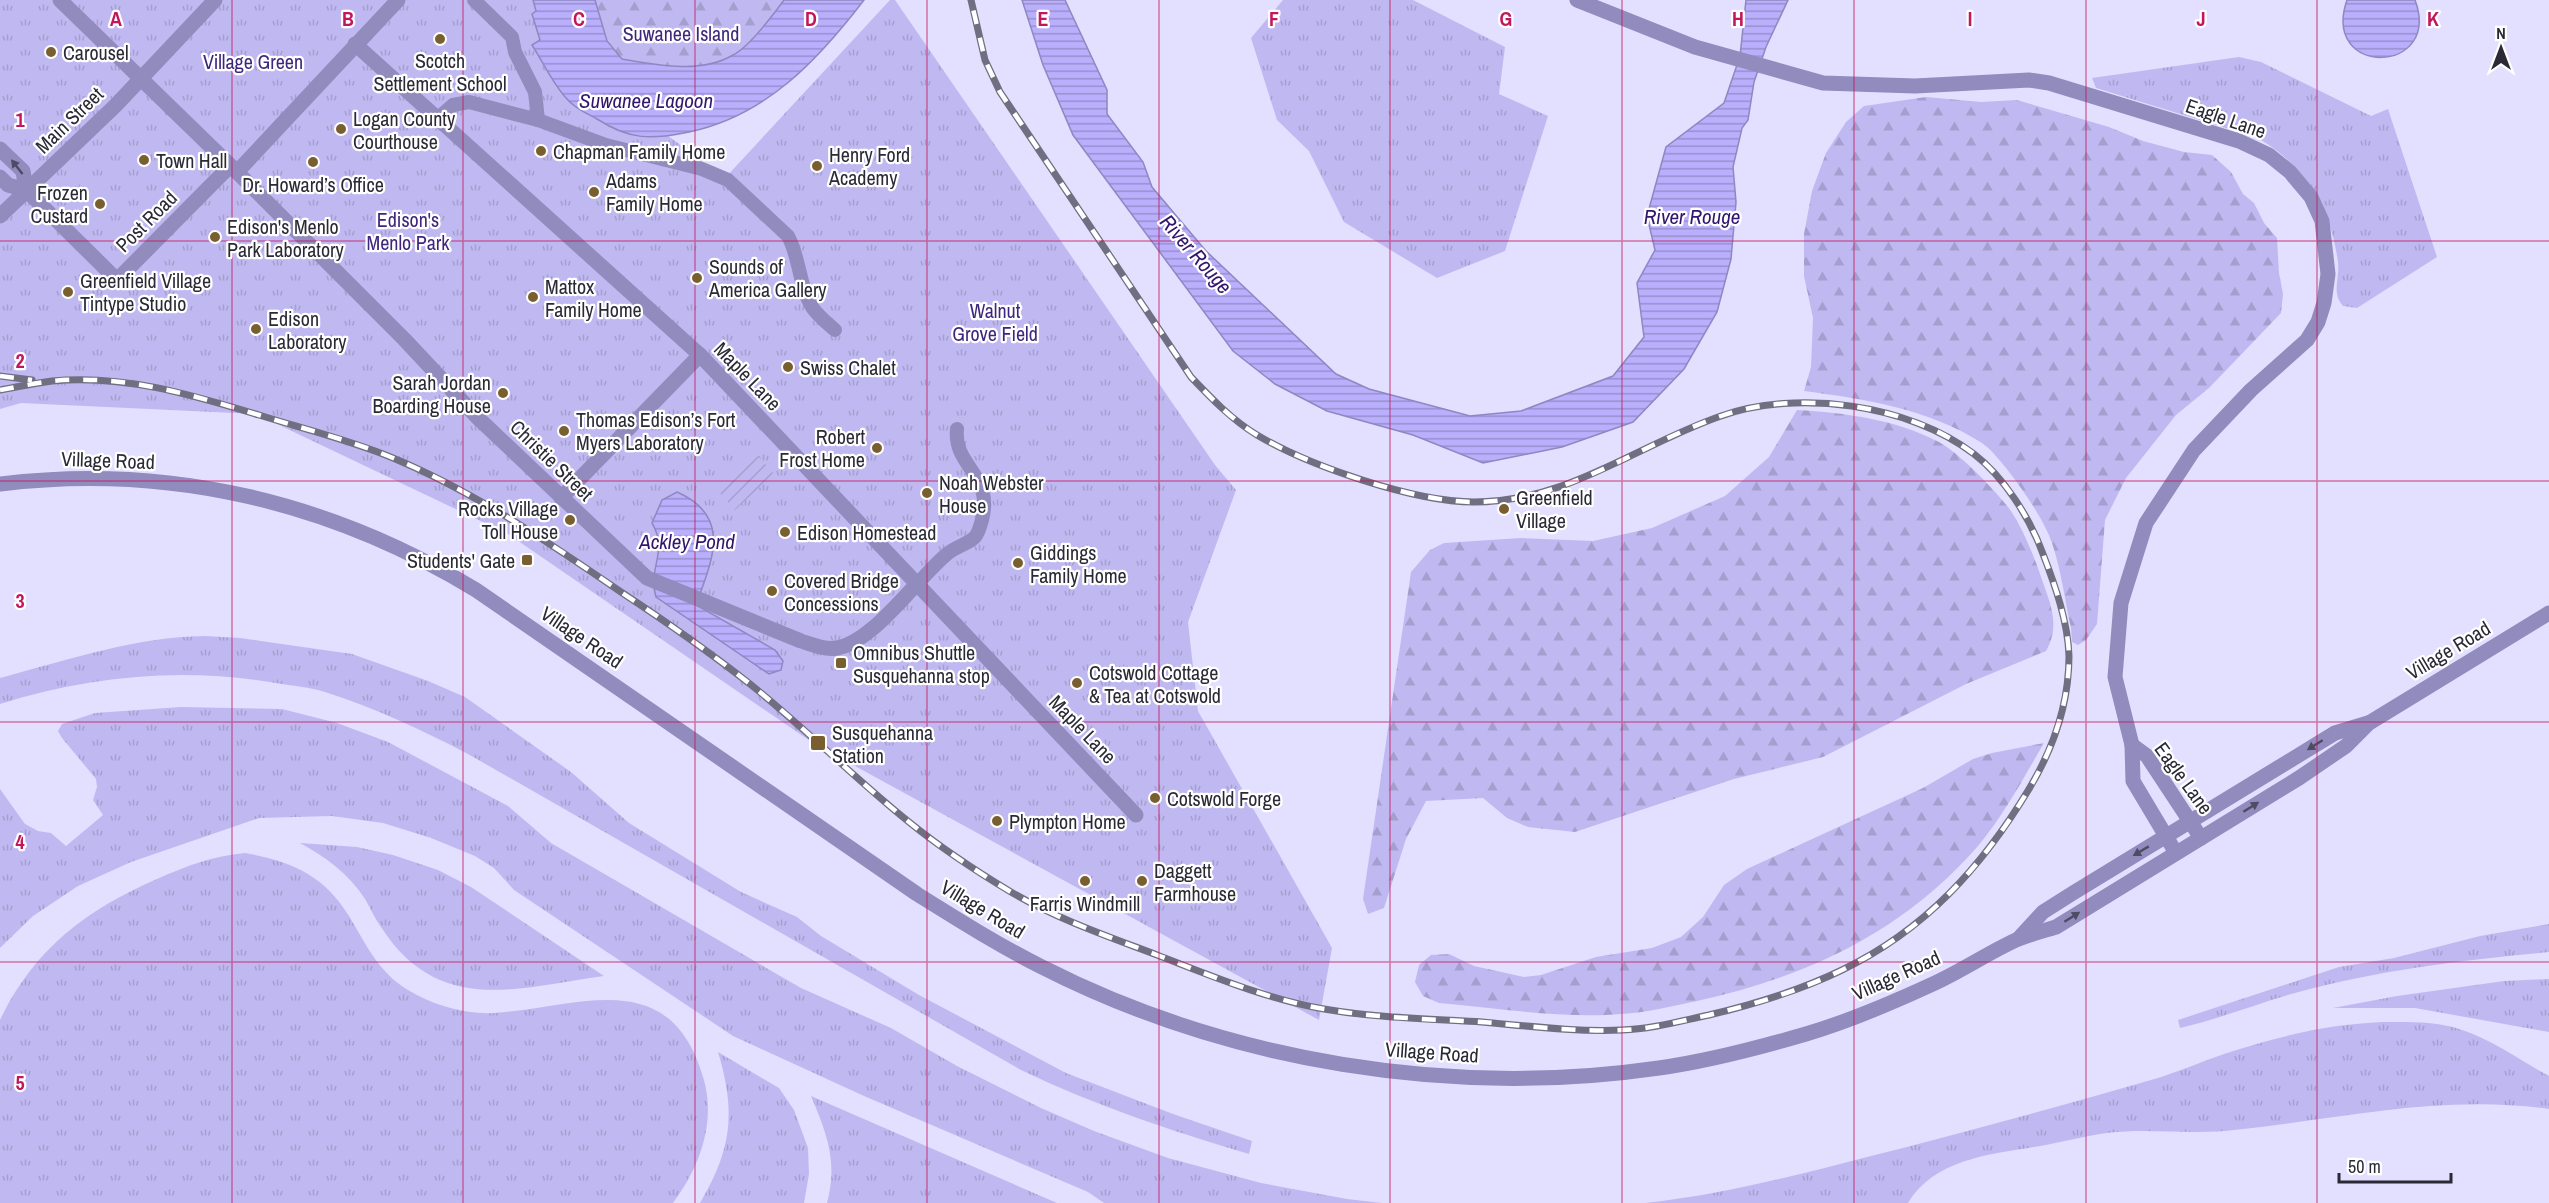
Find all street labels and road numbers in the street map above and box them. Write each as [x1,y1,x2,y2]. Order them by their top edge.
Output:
street label: Main Street [29,81,109,159]
street label: Eagle Lane [2182,92,2270,144]
street label: Post Road [109,184,183,258]
street label: Maple Lane [709,336,787,416]
street label: Christie Street [505,414,600,507]
street label: Village Road [61,445,155,475]
street label: Village Road [536,600,628,674]
street label: Village Road [2401,614,2495,686]
street label: Maple Lane [1044,689,1122,769]
street label: Eagle Lane [2149,736,2219,820]
street label: Village Road [936,873,1030,945]
street label: Village Road [1848,944,1944,1006]
street label: Village Road [1384,1035,1480,1069]

